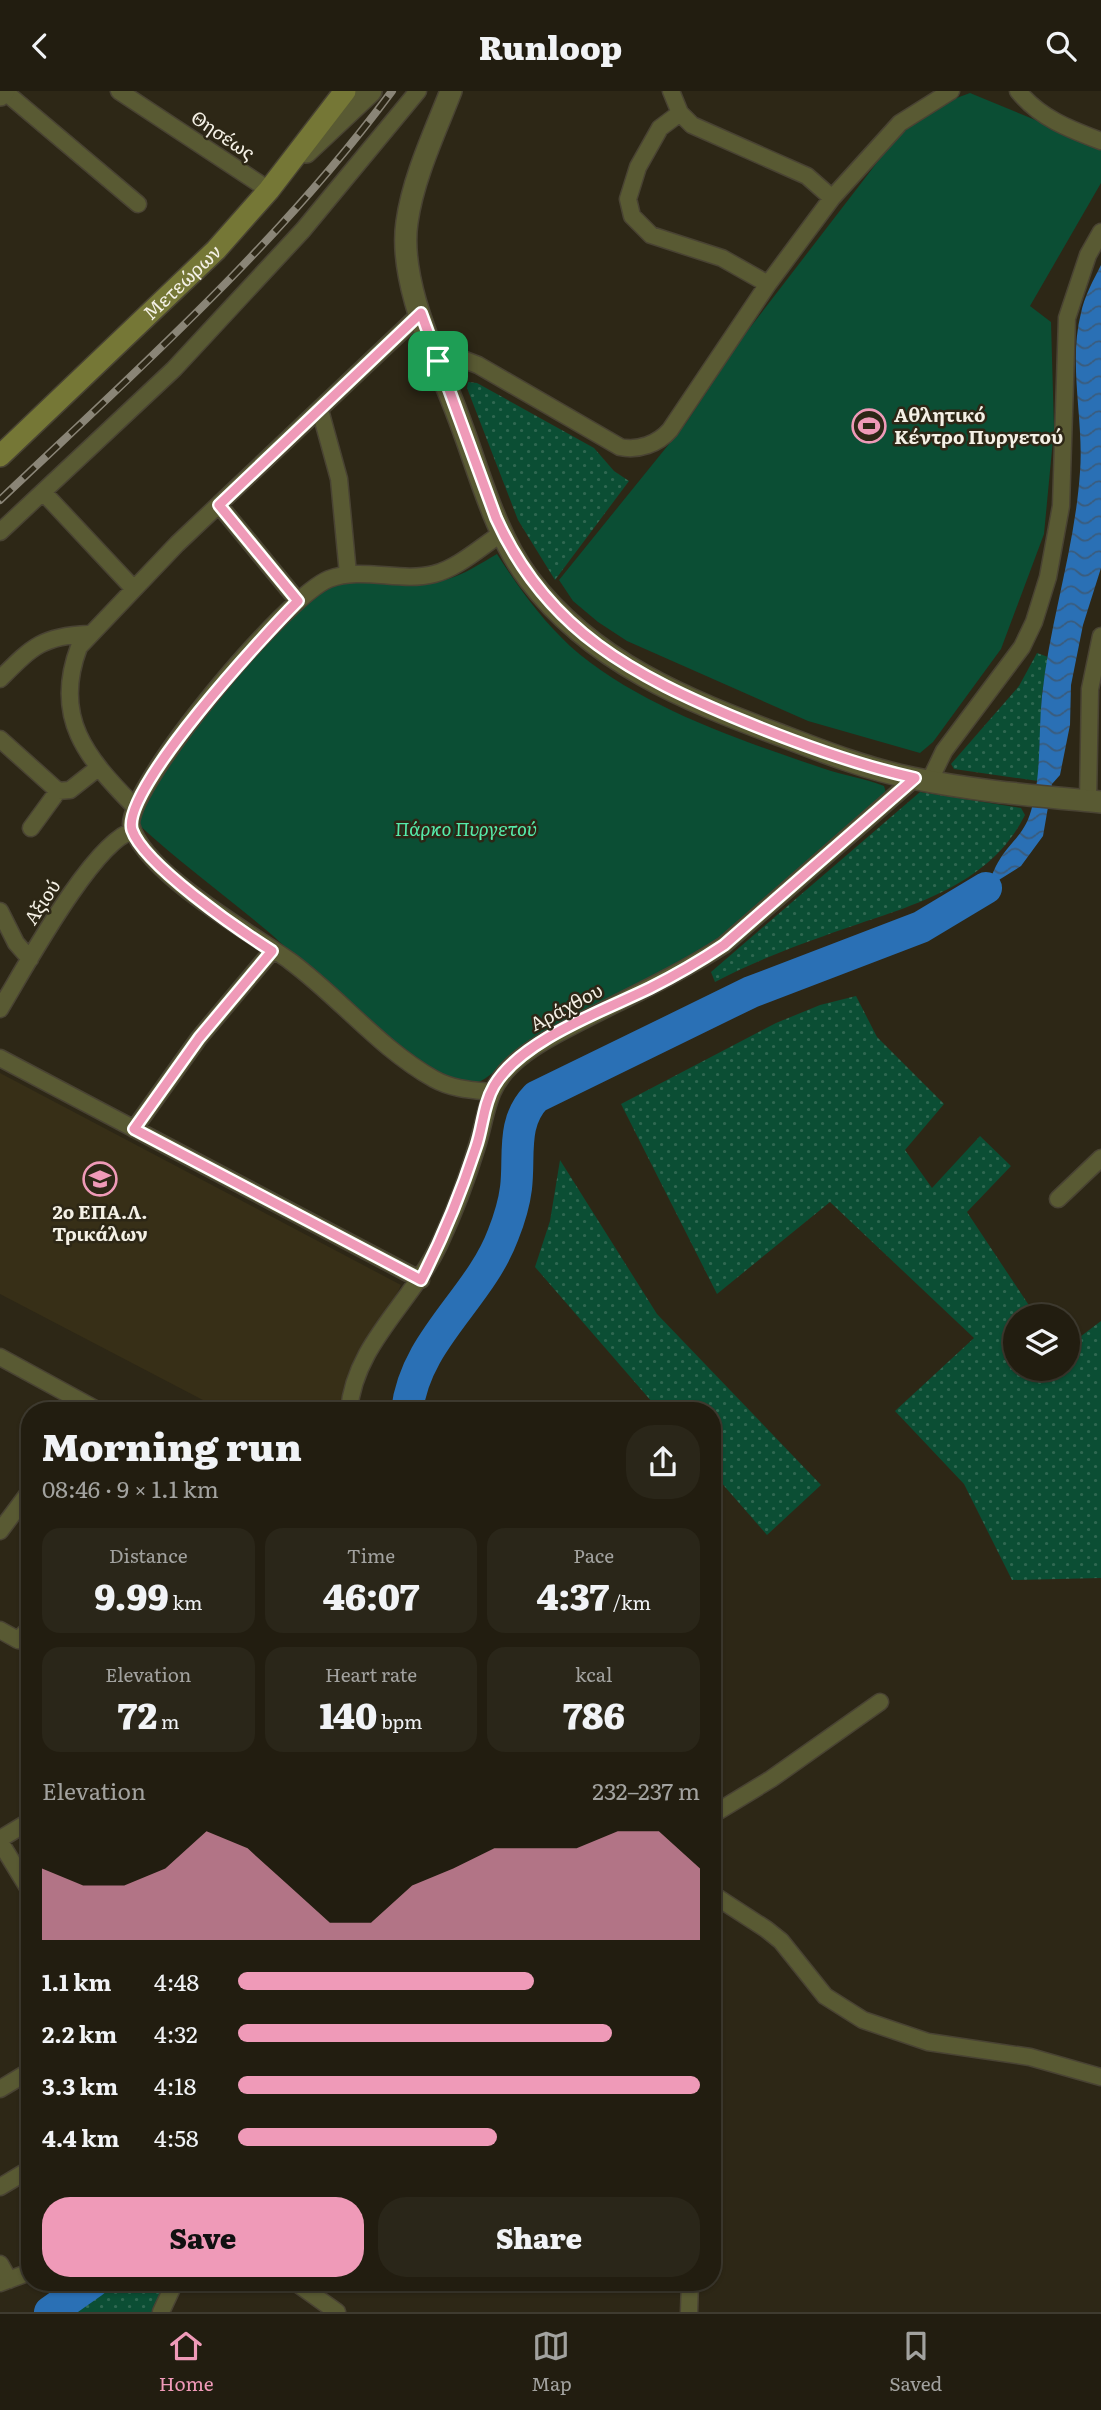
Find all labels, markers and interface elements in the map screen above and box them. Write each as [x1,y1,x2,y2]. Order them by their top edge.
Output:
text: Runloop [479,22,622,70]
icon: back [21,27,59,65]
icon: search [1042,27,1080,65]
street label: Θησέως [186,102,261,166]
street label: Μετεώρων [136,237,227,326]
pin [408,331,468,391]
icon: arrive [419,342,457,380]
place label: Αθλητικό Κέντρο Πυργετού [894,400,1063,450]
sports icon: Αθλητικό Κέντρο Πυργετού [850,407,888,445]
park label: Πάρκο Πυργετού [395,814,537,842]
street label: Αξιού [16,873,66,930]
street label: Αράχθου [524,975,607,1037]
school or university icon: 2ο ΕΠΑ.Λ. Τρικάλων [81,1160,119,1198]
place label: 2ο ΕΠΑ.Λ. Τρικάλων [52,1197,148,1247]
map controls [1003,1304,1080,1381]
button: layers [1003,1304,1080,1381]
text: Morning run [42,1416,302,1473]
button: share [626,1425,700,1499]
text: 08:46 · 9 × 1.1 km [42,1471,219,1505]
text: Distance [109,1541,188,1569]
text: Time [347,1541,395,1569]
text: Pace [573,1541,614,1569]
text: 9.99 [94,1569,169,1621]
text: 46:07 [323,1569,419,1621]
text: 4:37 [536,1569,609,1621]
text: km [169,1588,203,1616]
text: /km [609,1588,651,1616]
text: Elevation [105,1660,191,1688]
text: Heart rate [325,1660,417,1688]
text: kcal [575,1660,612,1688]
text: 72 [117,1688,157,1740]
text: 140 [320,1688,377,1740]
text: 786 [562,1688,625,1740]
text: m [157,1707,179,1735]
text: bpm [377,1707,422,1735]
text: Elevation [42,1773,146,1807]
text: 232–237 m [592,1773,700,1807]
text: 1.1 km [42,1964,112,1998]
text: 4:48 [154,1964,199,1998]
text: 2.2 km [42,2016,117,2050]
text: 4:32 [154,2016,198,2050]
text: 3.3 km [42,2068,118,2102]
text: 4:18 [154,2068,196,2102]
text: 4.4 km [42,2120,120,2154]
text: 4:58 [154,2120,199,2154]
button: Save [42,2197,364,2277]
button: Share [378,2197,700,2277]
tab: Home [159,2327,214,2397]
tab: Map [531,2327,572,2397]
tab: Saved [889,2327,942,2397]

